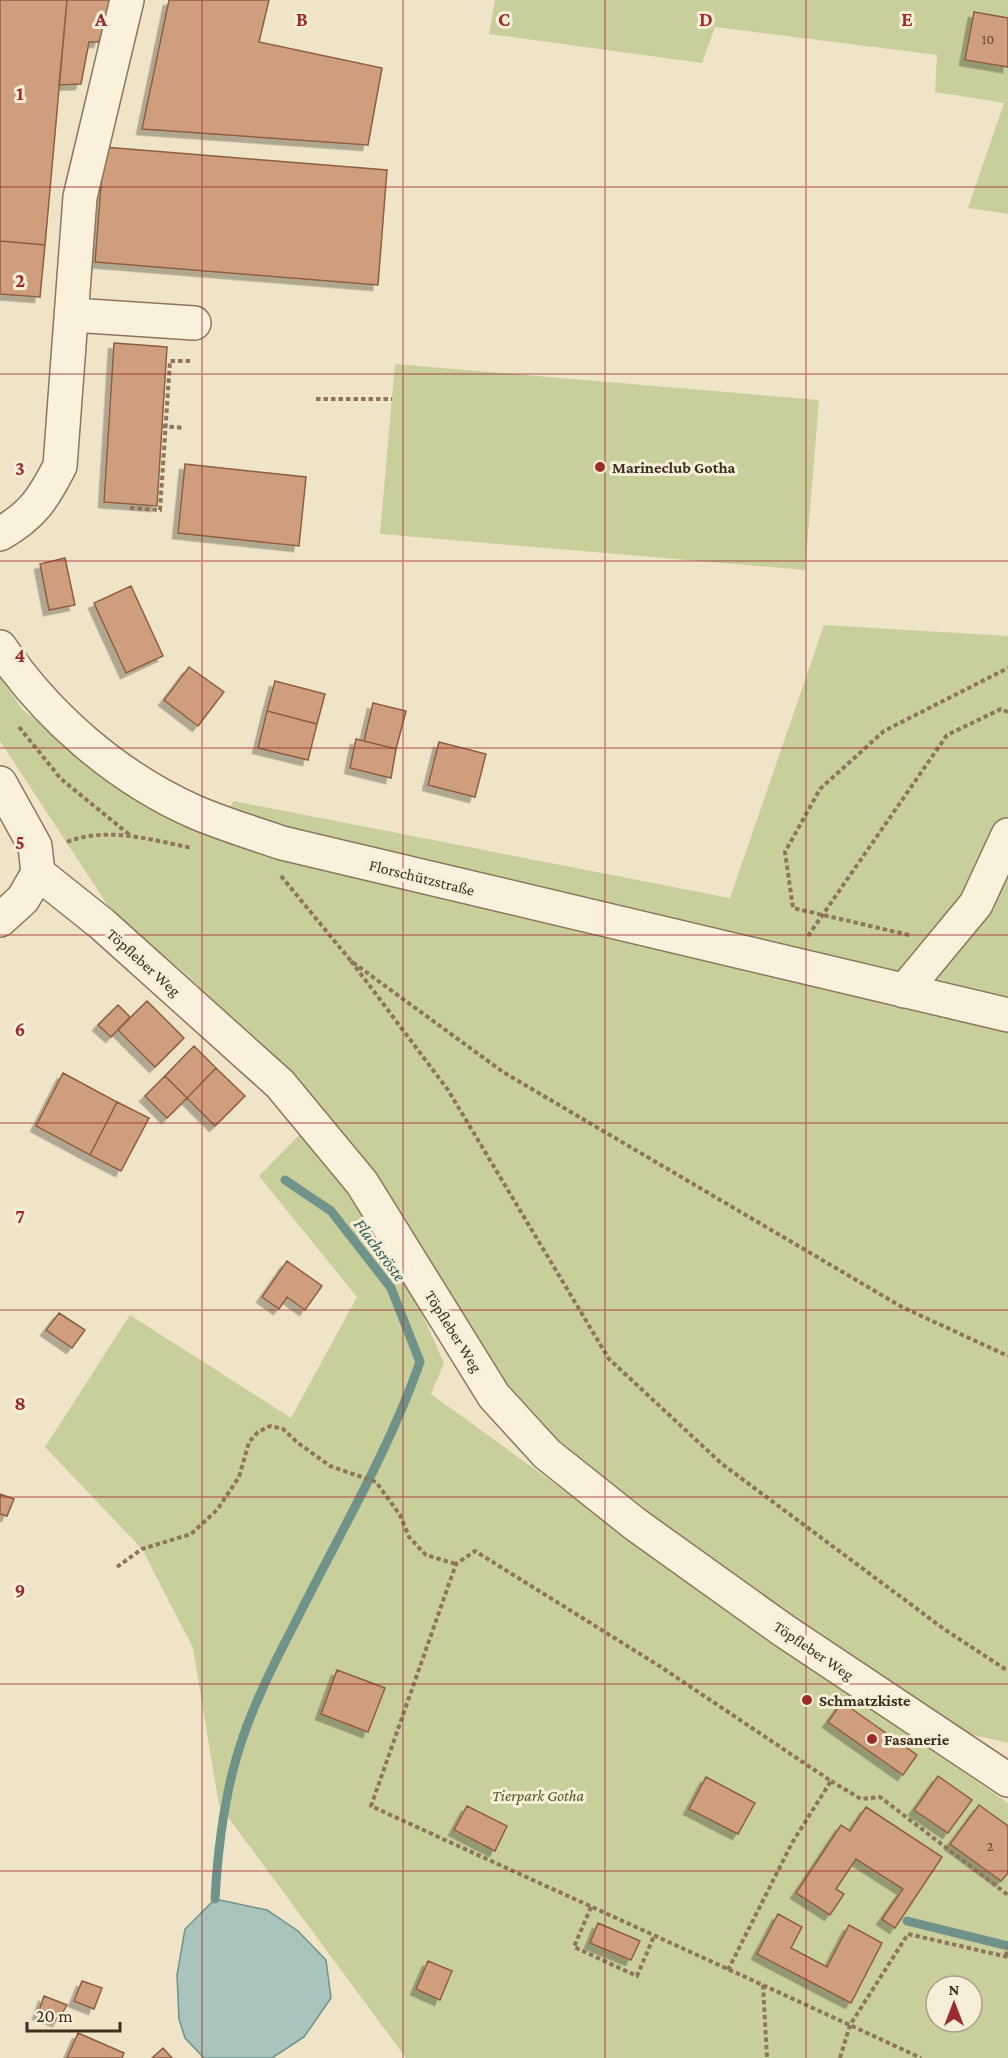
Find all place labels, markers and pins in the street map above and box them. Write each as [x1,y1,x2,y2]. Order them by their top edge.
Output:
place label: Marineclub Gotha [612,459,736,476]
marker: Marineclub Gotha [593,460,607,474]
place label: Schmatzkiste [819,1692,911,1709]
marker: Schmatzkiste [800,1693,814,1707]
place label: Fasanerie [884,1731,950,1748]
marker: Fasanerie [865,1732,879,1746]

